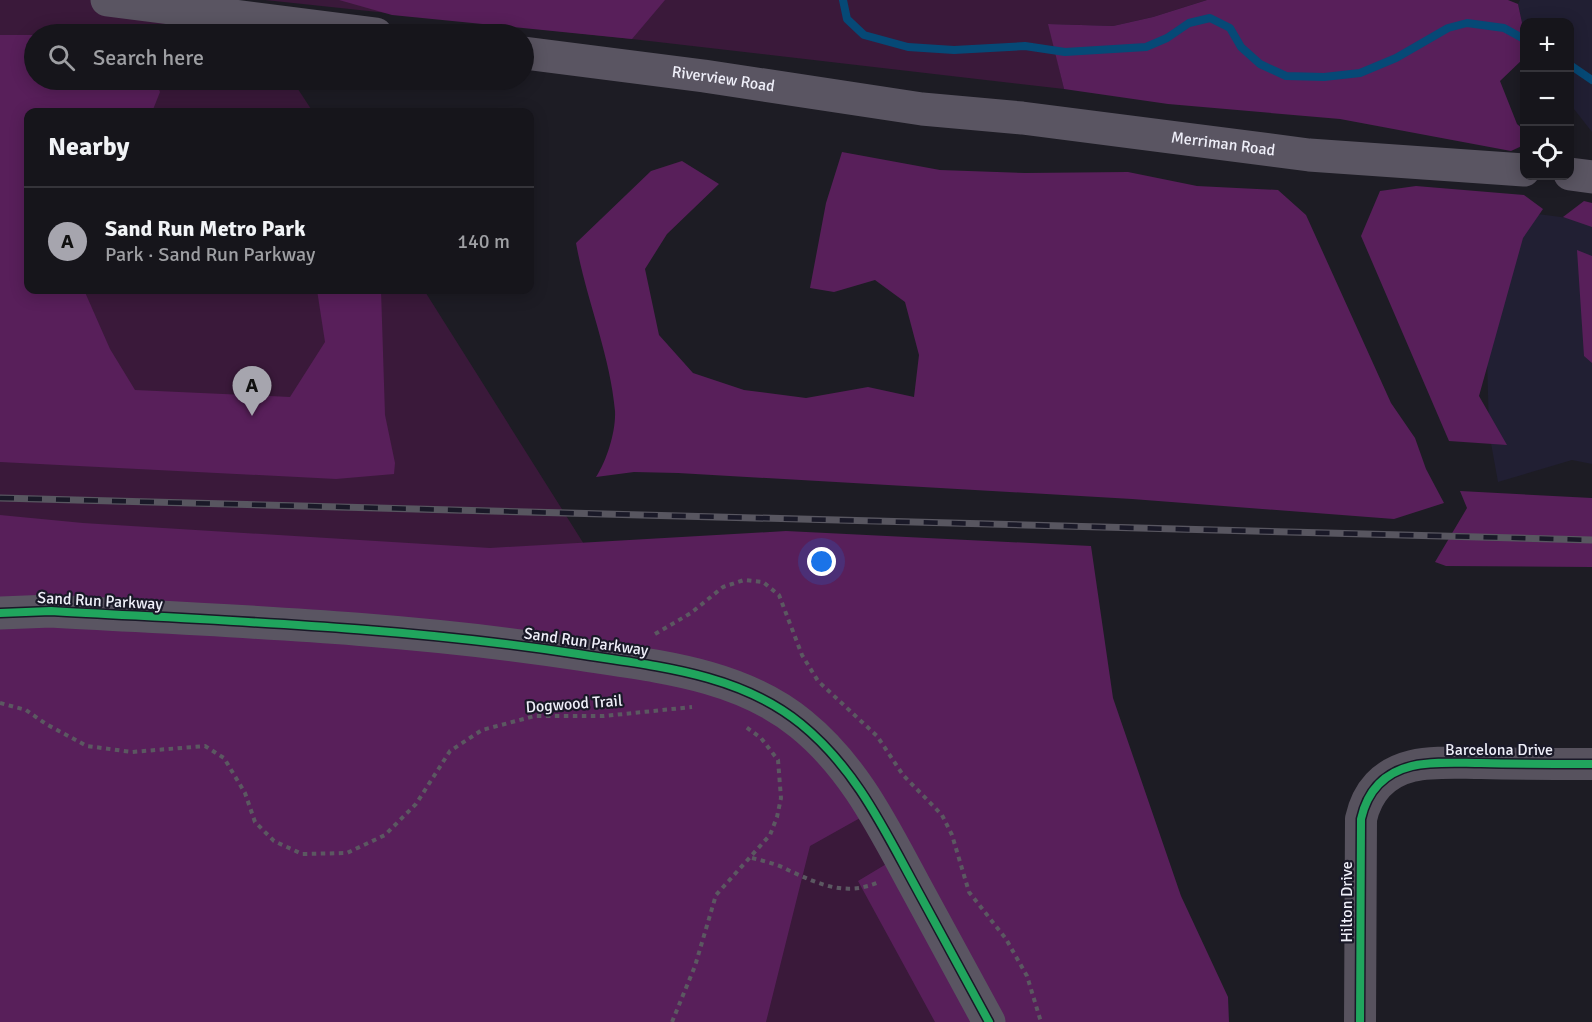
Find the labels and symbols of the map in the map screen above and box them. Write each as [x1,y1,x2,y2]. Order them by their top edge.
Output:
street label: Riverview Road [671,62,776,97]
street label: Merriman Road [1170,127,1276,161]
pin: A [232,366,272,416]
your location [807,547,836,576]
street label: Sand Run Parkway [37,588,164,614]
street label: Sand Run Parkway [522,623,650,661]
street label: Dogwood Trail [525,691,623,717]
street label: Barcelona Drive [1445,740,1553,760]
street label: Hilton Drive [1337,861,1357,943]

